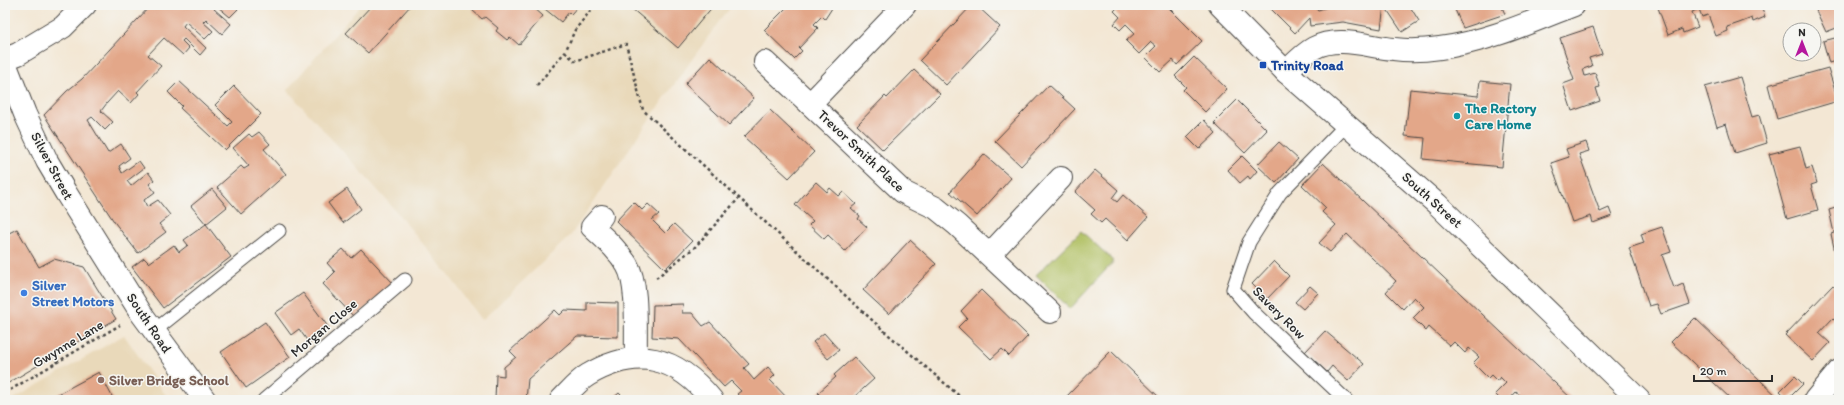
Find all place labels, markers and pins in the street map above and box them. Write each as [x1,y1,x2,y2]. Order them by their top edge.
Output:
place label: Trinity Road [1270,57,1344,74]
marker: Trinity Road [1258,60,1268,70]
place label: The Rectory Care Home [1464,100,1537,133]
marker: The Rectory Care Home [1452,111,1462,121]
place label: Silver Street Motors [32,277,114,310]
marker: Silver Street Motors [19,288,29,298]
place label: Silver Bridge School [109,372,230,389]
marker: Silver Bridge School [96,375,106,385]

